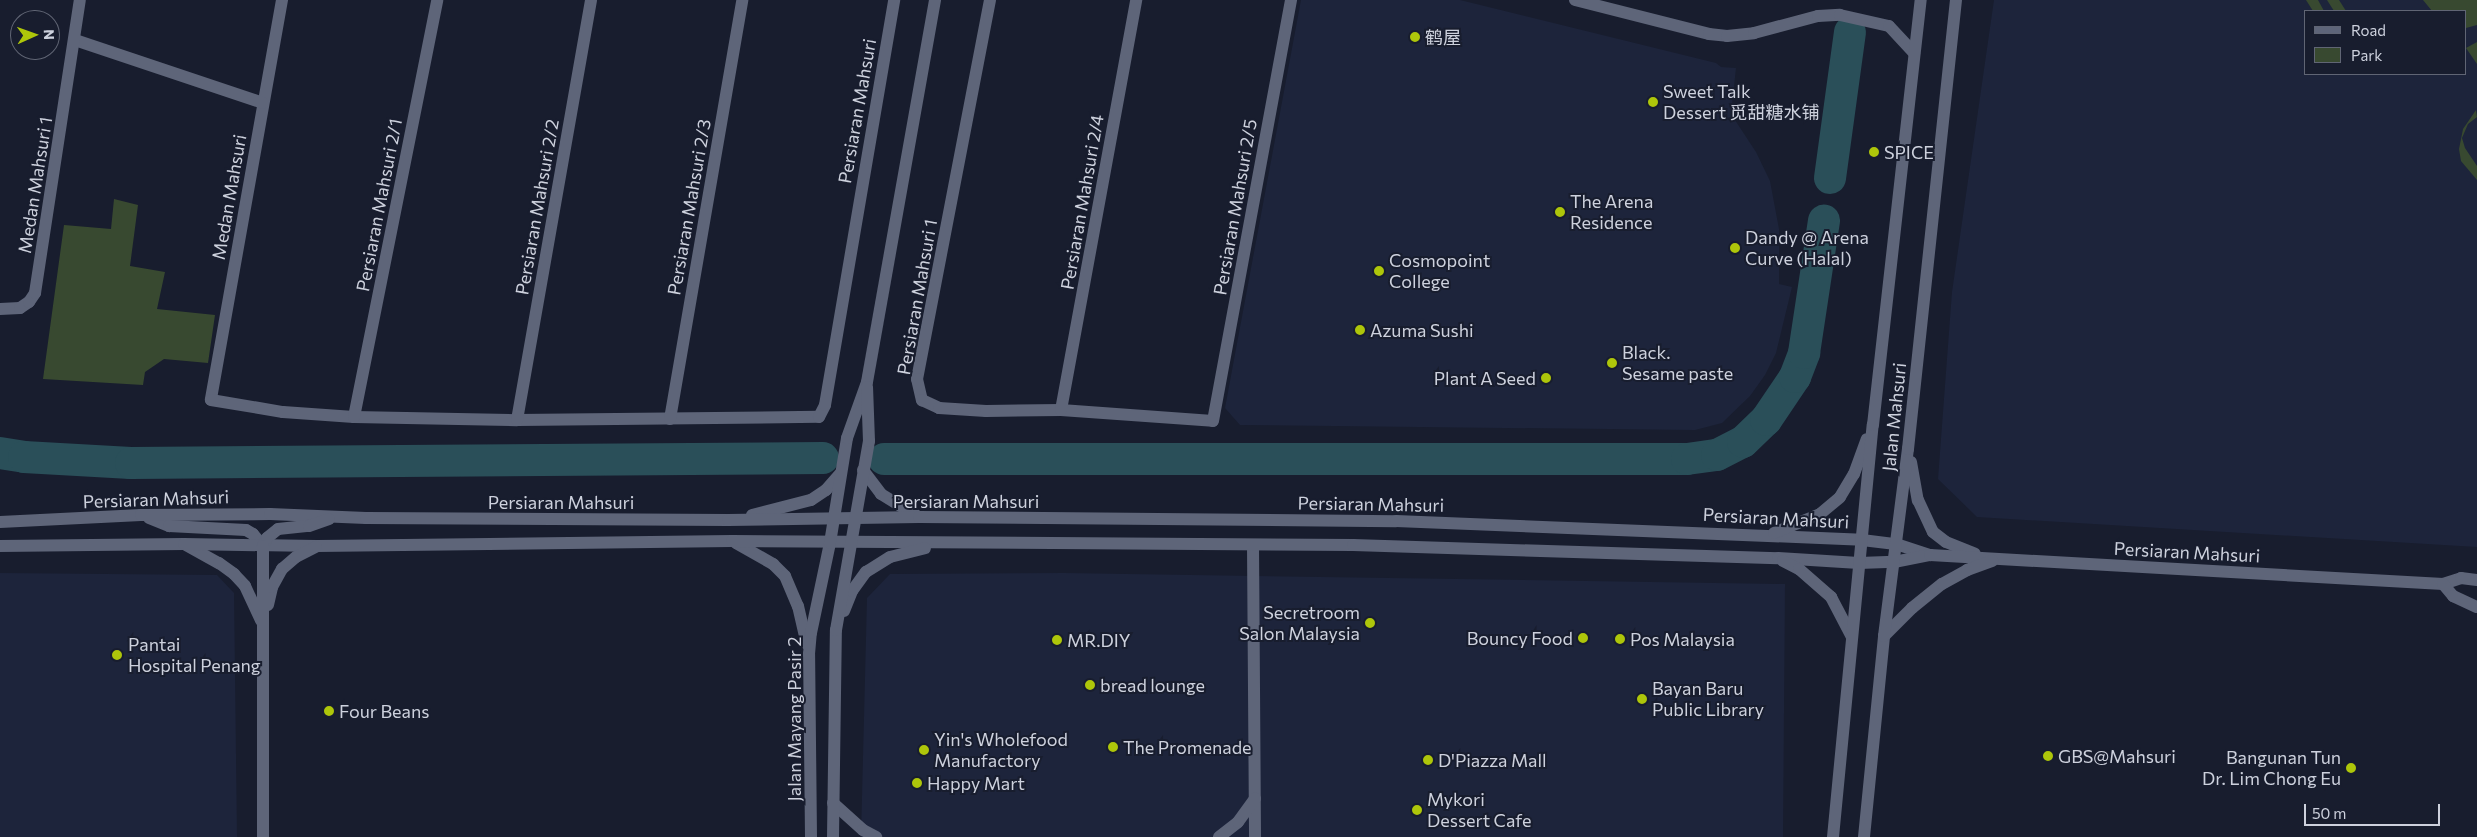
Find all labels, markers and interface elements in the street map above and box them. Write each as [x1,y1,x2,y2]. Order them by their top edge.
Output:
north arrow [10,10,60,60]
legend [2304,10,2467,75]
text: Road [2351,21,2386,39]
place label: 鹤屋 [1425,26,1461,48]
text: N [41,29,58,40]
marker: 鹤屋 [1409,31,1421,43]
street label: Persiaran Mahsuri [834,37,880,185]
text: Park [2351,46,2382,64]
place label: Sweet Talk Dessert 觅甜糖水铺 [1663,81,1820,124]
marker: Sweet Talk Dessert 觅甜糖水铺 [1647,96,1659,108]
street label: Persiaran Mahsuri 2/4 [1056,113,1108,291]
street label: Medan Mahsuri 1 [14,115,56,255]
street label: Persiaran Mahsuri 2/1 [352,117,406,293]
street label: Persiaran Mahsuri 2/2 [511,117,563,297]
street label: Persiaran Mahsuri 2/3 [663,117,715,297]
street label: Persiaran Mahsuri 2/5 [1209,117,1261,297]
street label: Medan Mahsuri [207,133,251,261]
place label: SPICE [1884,141,1934,163]
marker: SPICE [1868,146,1880,158]
place label: The Arena Residence [1570,191,1653,233]
marker: The Arena Residence [1554,206,1566,218]
street label: Persiaran Mahsuri 1 [893,217,941,377]
place label: Dandy @ Arena Curve (Halal) [1745,227,1869,270]
marker: Dandy @ Arena Curve (Halal) [1729,242,1741,254]
place label: Cosmopoint College [1389,250,1490,292]
marker: Cosmopoint College [1373,265,1385,277]
place label: Azuma Sushi [1370,319,1474,341]
marker: Azuma Sushi [1354,324,1366,336]
place label: Black. Sesame paste [1622,342,1733,384]
marker: Black. Sesame paste [1606,357,1618,369]
street label: Jalan Mahsuri [1878,362,1910,472]
place label: Plant A Seed [1434,367,1536,389]
marker: Plant A Seed [1540,372,1552,384]
street label: Persiaran Mahsuri [82,486,230,512]
street label: Persiaran Mahsuri [893,490,1039,512]
street label: Persiaran Mahsuri [488,491,634,513]
street label: Persiaran Mahsuri [1298,492,1444,516]
street label: Persiaran Mahsuri [1702,503,1850,533]
street label: Persiaran Mahsuri [2113,537,2261,567]
place label: Secretroom Salon Malaysia [1239,602,1360,644]
marker: Secretroom Salon Malaysia [1364,617,1376,629]
place label: Bouncy Food [1467,627,1573,649]
place label: Pos Malaysia [1630,628,1735,650]
place label: MR.DIY [1067,629,1131,651]
marker: Bouncy Food [1577,632,1589,644]
marker: Pos Malaysia [1614,633,1626,645]
place label: Pantai Hospital Penang [128,634,261,676]
marker: MR.DIY [1051,634,1063,646]
street label: Jalan Mayang Pasir 2 [783,637,805,801]
marker: Pantai Hospital Penang [110,648,124,662]
place label: bread lounge [1100,674,1205,696]
place label: Bayan Baru Public Library [1652,678,1764,721]
marker: bread lounge [1084,679,1096,691]
marker: Bayan Baru Public Library [1636,693,1648,705]
place label: Four Beans [339,700,429,722]
marker: Four Beans [323,705,335,717]
place label: Yin's Wholefood Manufactory [934,729,1068,772]
place label: The Promenade [1123,736,1252,758]
marker: The Promenade [1107,741,1119,753]
marker: Yin's Wholefood Manufactory [918,744,930,756]
place label: GBS@Mahsuri [2058,745,2176,767]
place label: Bangunan Tun Dr. Lim Chong Eu [2202,747,2341,790]
place label: D'Piazza Mall [1438,749,1547,771]
marker: GBS@Mahsuri [2042,750,2054,762]
marker: D'Piazza Mall [1422,754,1434,766]
marker: Bangunan Tun Dr. Lim Chong Eu [2345,762,2357,774]
place label: Happy Mart [927,772,1025,794]
marker: Happy Mart [911,777,923,789]
place label: Mykori Dessert Cafe [1427,789,1532,832]
scale bar [2307,794,2443,826]
marker: Mykori Dessert Cafe [1411,804,1423,816]
text: 50 m [2312,804,2346,822]

